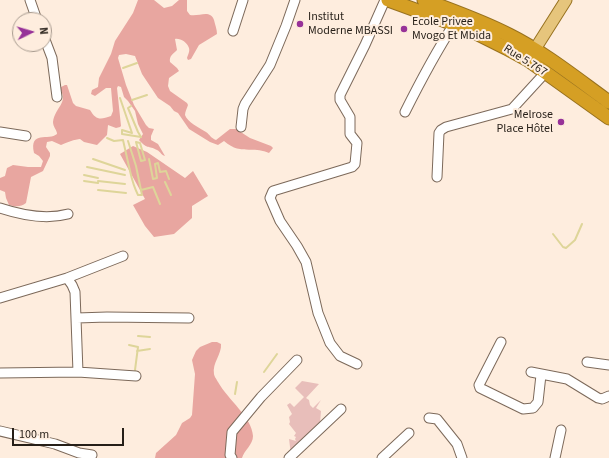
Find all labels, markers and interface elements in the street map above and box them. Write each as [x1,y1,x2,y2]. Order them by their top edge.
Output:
place label: Institut Moderne MBASSI [308,10,393,38]
north arrow [12,12,52,52]
place label: Ecole Privee Mvogo Et Mbida [412,15,491,43]
marker: Institut Moderne MBASSI [295,19,305,29]
marker: Ecole Privee Mvogo Et Mbida [399,24,409,34]
text: N [36,27,51,35]
street label: Rue 5.767 [501,42,549,80]
place label: Melrose Place Hôtel [497,108,553,136]
marker: Melrose Place Hôtel [556,117,566,127]
scale bar [14,420,126,446]
text: 100 m [19,426,49,443]

